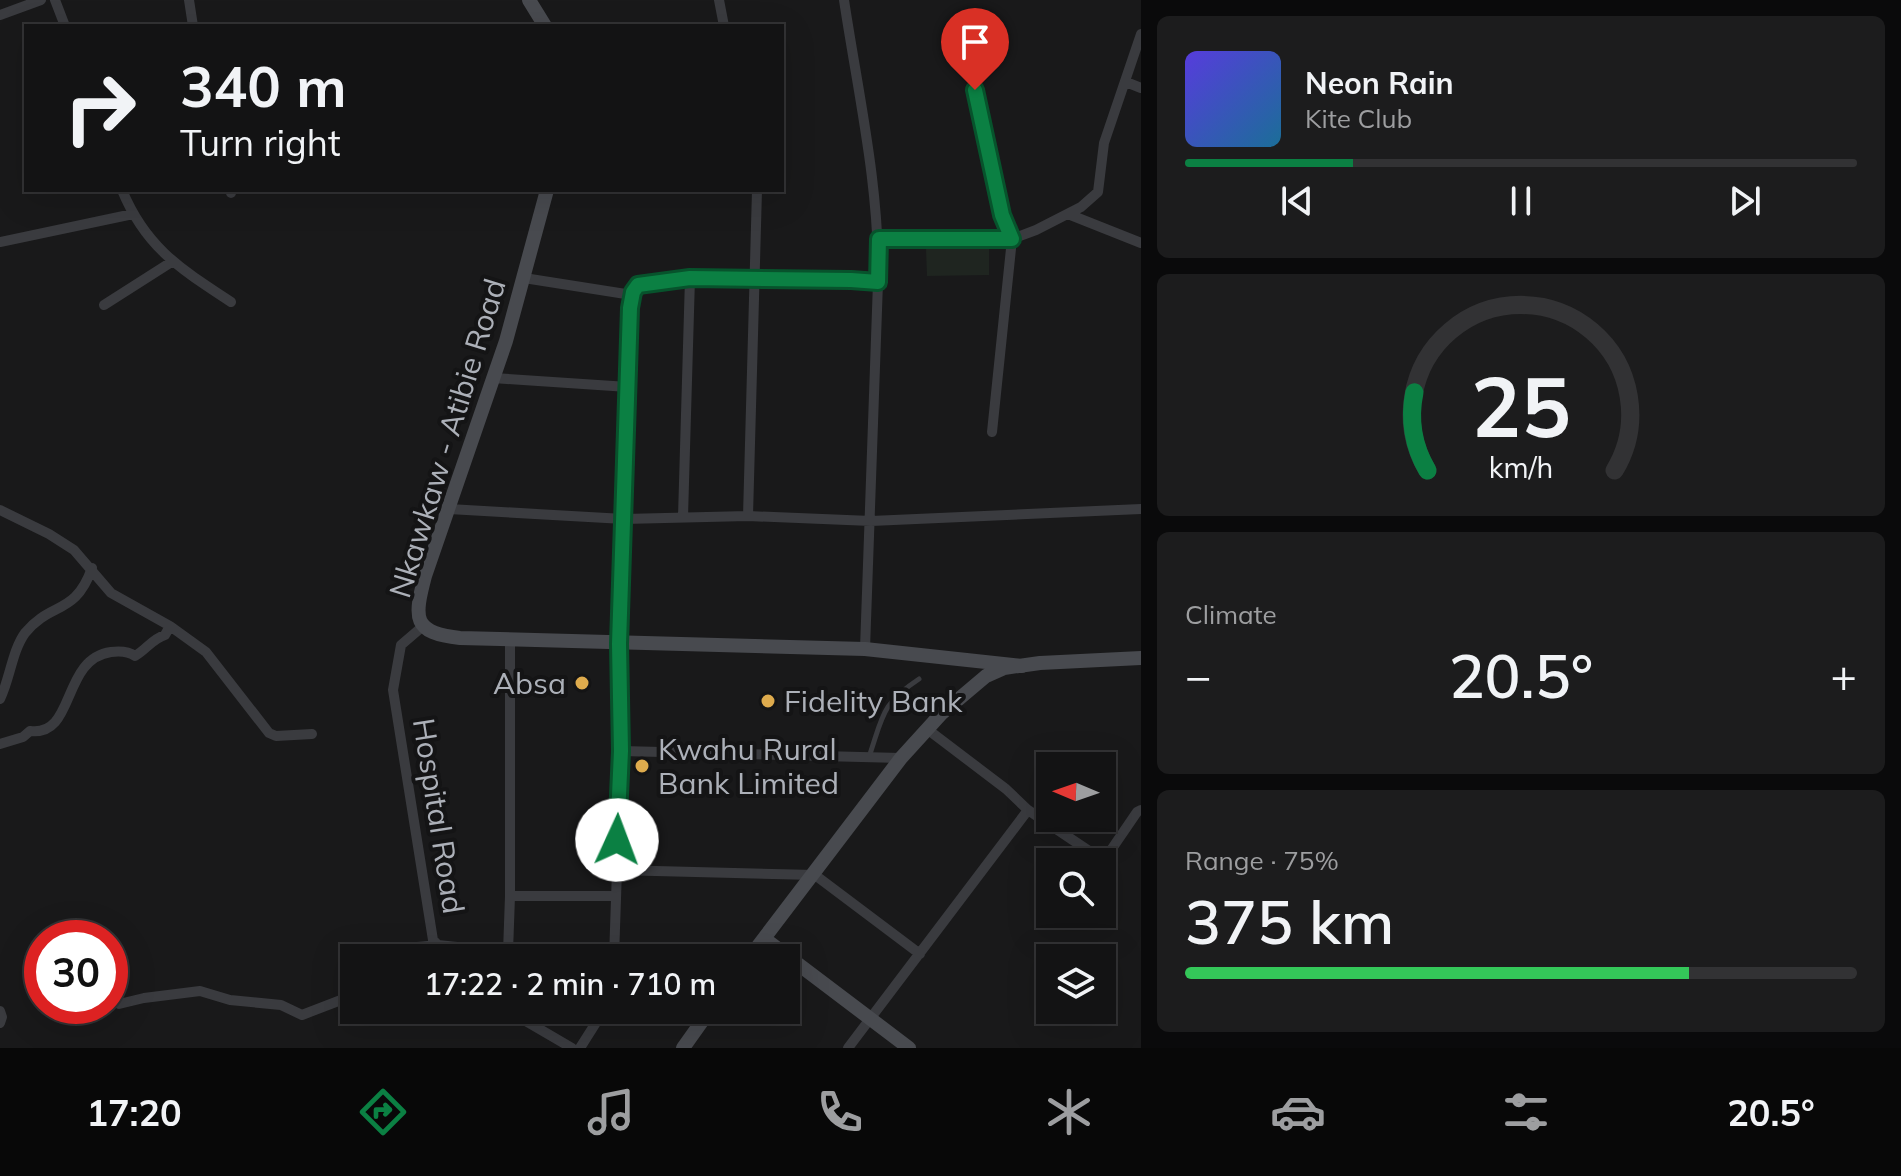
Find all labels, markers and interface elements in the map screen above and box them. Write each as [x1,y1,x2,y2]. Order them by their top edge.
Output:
pin [941,8,1009,90]
icon: arrive [953,20,997,64]
text: 340 m [180,51,347,121]
icon: right [48,56,152,160]
text: Neon Rain [1305,64,1454,102]
text: Kite Club [1305,102,1412,135]
text: Turn right [180,120,341,165]
icon: previous [1275,179,1319,223]
icon: pause [1499,179,1543,223]
icon: next [1723,179,1767,223]
street label: Nkawkaw - Atibie Road [380,274,514,602]
text: 25 [1471,353,1571,458]
text: km/h [1489,449,1553,485]
text: Climate [1185,598,1277,631]
text: 20.5° [1449,638,1593,713]
text: − [1185,648,1211,703]
text: + [1831,648,1857,703]
place label: Absa [493,664,566,702]
marker: Absa [573,674,591,692]
place label: Fidelity Bank [784,682,963,720]
marker: Fidelity Bank [759,692,777,710]
street label: Hospital Road [405,716,473,916]
place label: Kwahu Rural Bank Limited [658,730,839,802]
north arrow [1036,752,1116,832]
map controls [1036,752,1116,1024]
marker: Kwahu Rural Bank Limited [633,757,651,775]
position arrow [575,798,659,882]
text: Range · 75% [1185,844,1339,877]
button: search [1036,848,1116,928]
text: 375 km [1185,884,1394,959]
speed limit sign: 30 [24,920,128,1024]
button: layers [1036,944,1116,1024]
text: 17:22 · 2 min · 710 m [424,965,716,1003]
icon: directions [355,1084,411,1140]
icon: music [583,1084,639,1140]
icon: phone [812,1084,868,1140]
icon: climate [1041,1084,1097,1140]
icon: car [1270,1084,1326,1140]
icon: filters [1498,1084,1554,1140]
text: 17:20 [86,1090,182,1135]
text: 20.5° [1727,1090,1815,1135]

